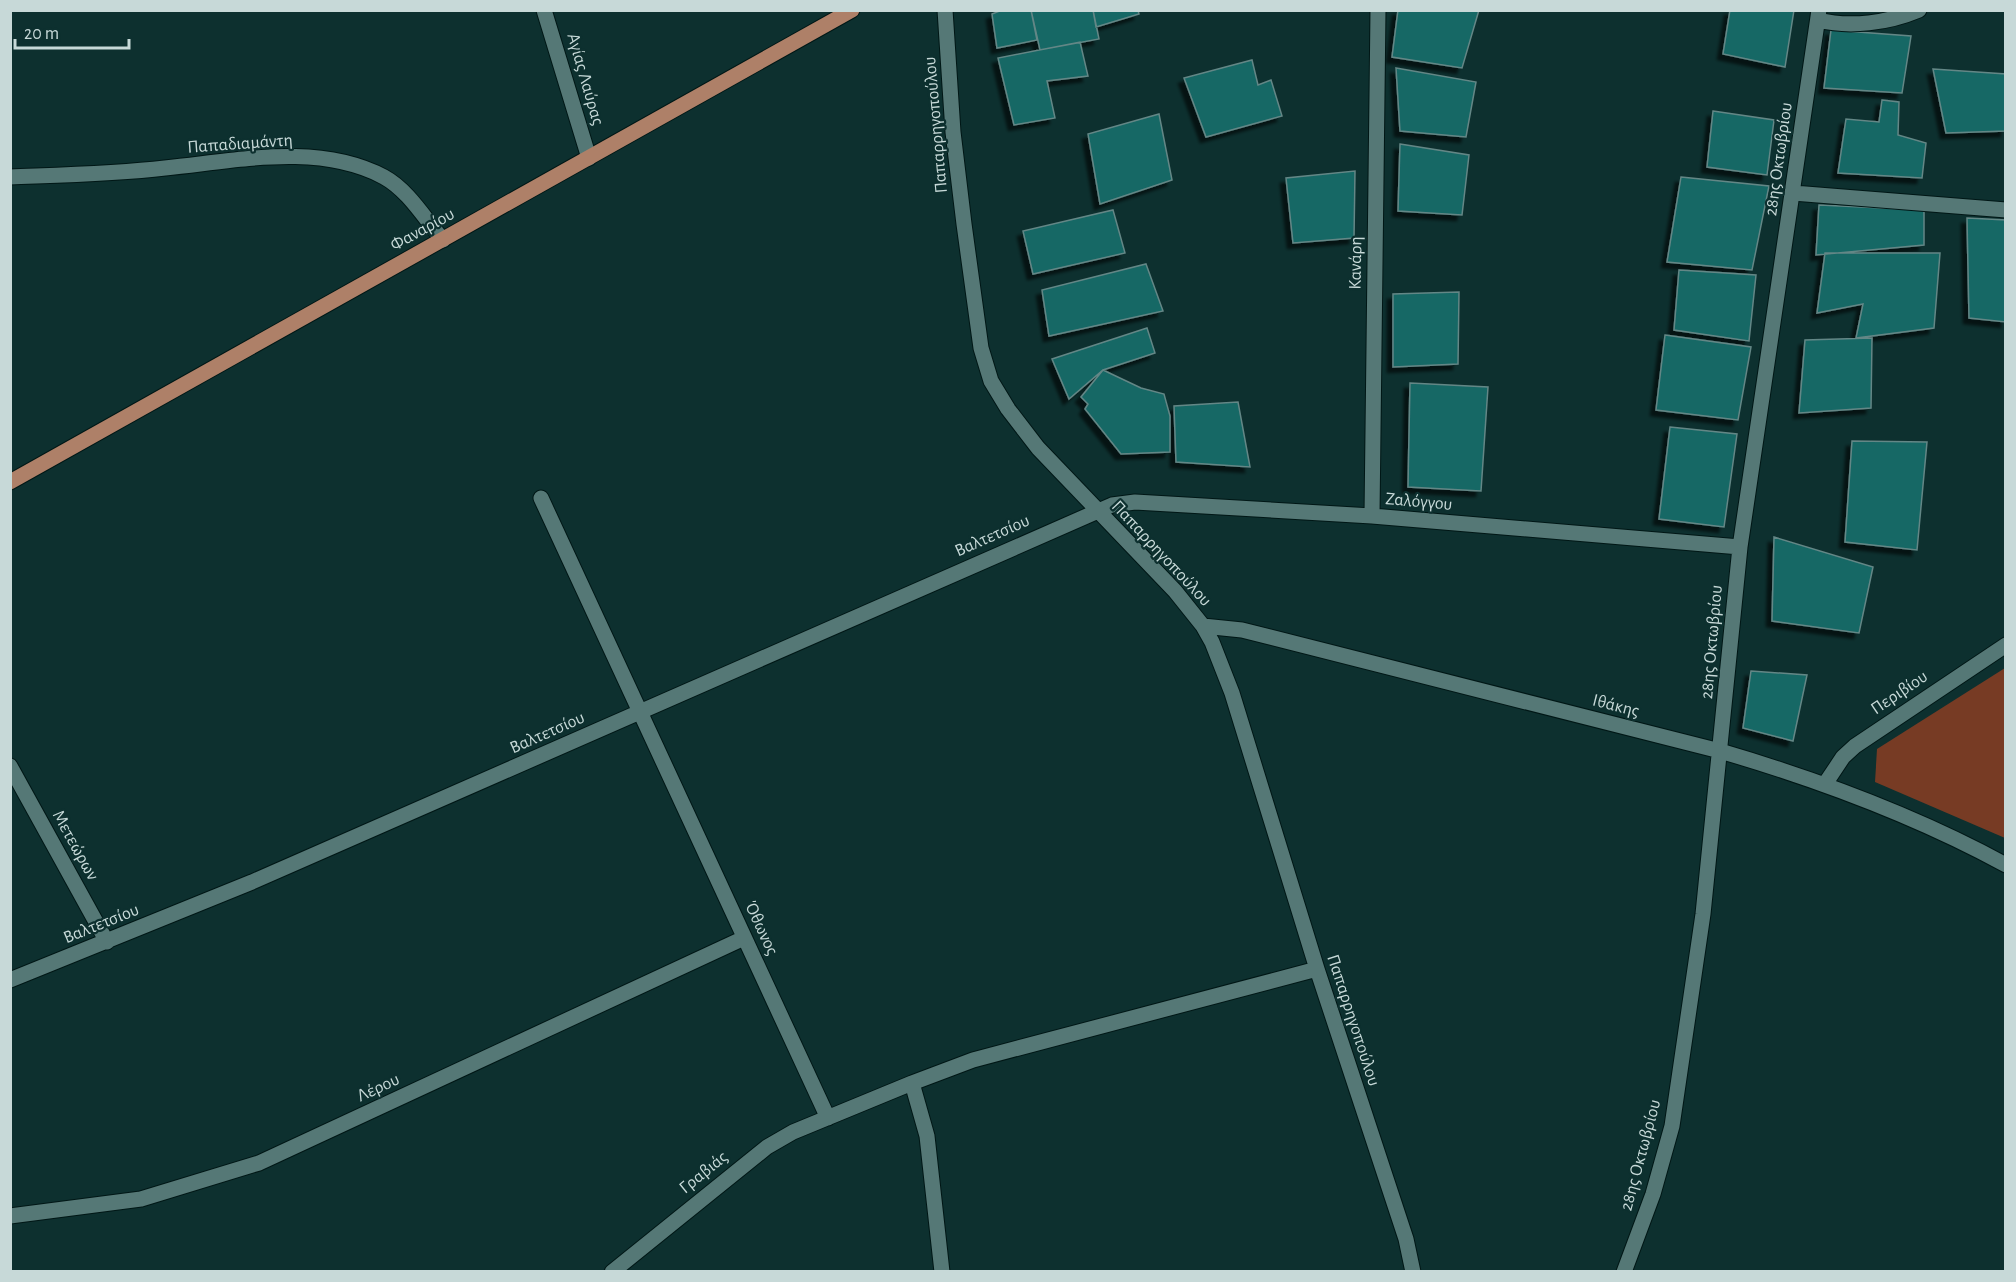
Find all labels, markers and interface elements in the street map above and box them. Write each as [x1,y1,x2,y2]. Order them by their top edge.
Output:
scale bar [15,12,129,50]
text: 20 m [24,25,59,43]
street label: Αγίας Λαύρας [563,31,608,127]
street label: Παπαρρηγοπούλου [921,56,951,194]
street label: 28ης Οκτωβρίου [1761,101,1796,217]
street label: Παπαδιαμάντη [187,131,293,157]
street label: Φαναρίου [387,204,458,255]
street label: Κανάρη [1347,236,1365,290]
street label: Ζαλόγγου [1385,490,1453,514]
street label: Παπαρρηγοπούλου [1108,497,1215,610]
street label: Βαλτετσίου [952,511,1032,560]
street label: 28ης Οκτωβρίου [1697,584,1726,700]
street label: Περιβίου [1867,667,1931,718]
street label: Ιθάκης [1590,691,1641,720]
street label: Βαλτετσίου [507,708,587,757]
street label: Μετεώρων [49,808,102,884]
street label: Όθωνος [741,899,781,958]
street label: Βαλτετσίου [61,900,142,947]
street label: Παπαρρηγοπούλου [1323,952,1383,1088]
street label: Λέρου [354,1070,402,1105]
street label: 28ης Οκτωβρίου [1616,1097,1664,1213]
street label: Γραβιάς [676,1148,731,1197]

